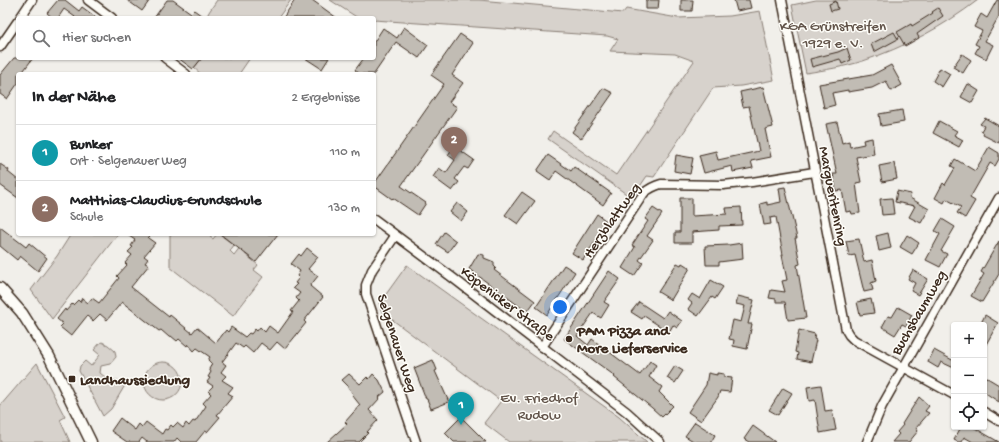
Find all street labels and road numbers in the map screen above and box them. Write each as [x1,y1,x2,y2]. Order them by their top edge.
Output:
street label: Margueritenring [814,145,851,248]
street label: Herzblattweg [580,180,645,262]
street label: Köpenicker Straße [456,263,558,346]
street label: Buchsbaumweg [888,267,951,360]
street label: Selgenauer Weg [372,292,420,395]

